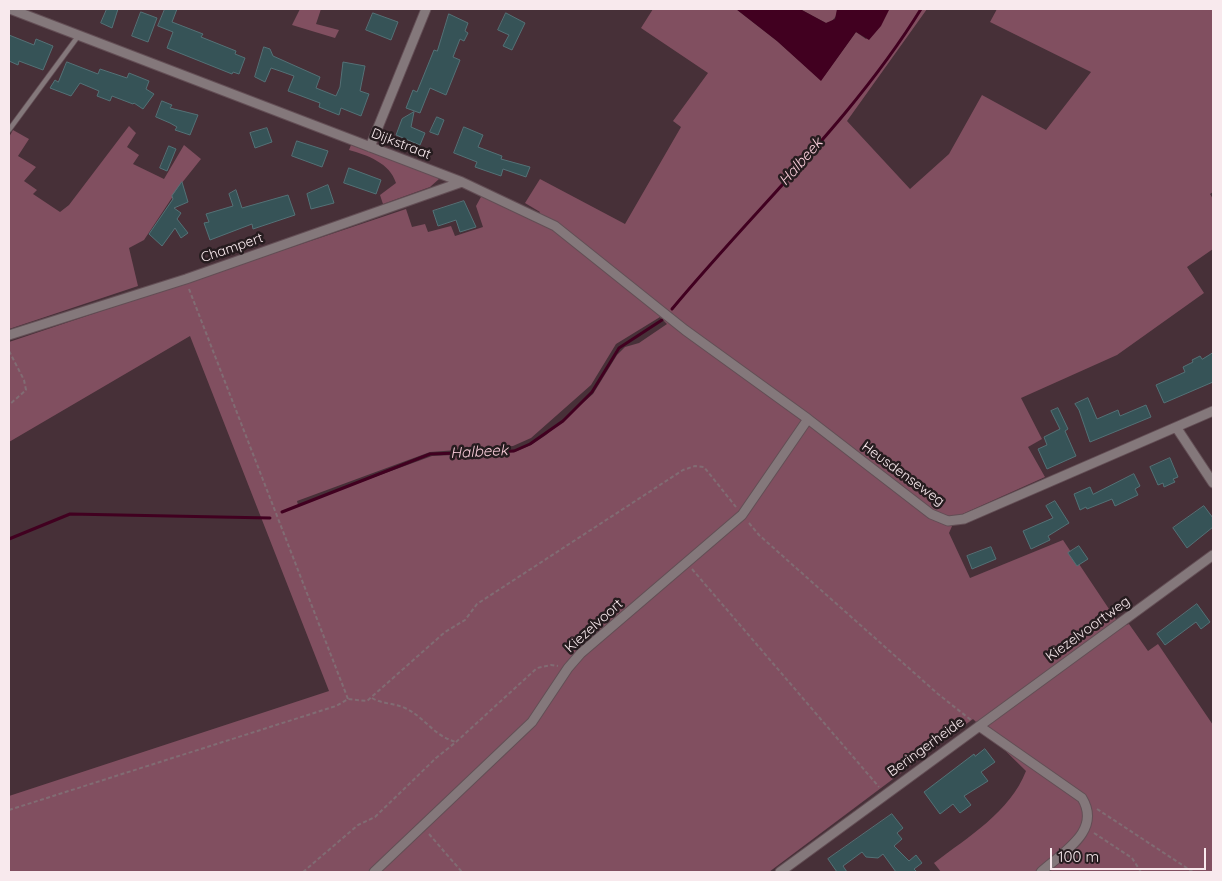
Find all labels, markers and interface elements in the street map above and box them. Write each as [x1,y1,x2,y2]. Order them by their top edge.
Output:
street label: Dijkstraat [369,125,433,163]
water label: Halbeek [775,134,827,190]
street label: Champert [199,229,265,267]
street label: Heusdenseweg [858,438,948,510]
water label: Halbeek [450,442,508,462]
street label: Kiezelvoortweg [1043,593,1133,665]
street label: Kiezelvoort [562,596,626,656]
street label: Beringerheide [884,714,968,780]
scale bar [1052,838,1208,870]
text: 100 m [1058,847,1099,866]

